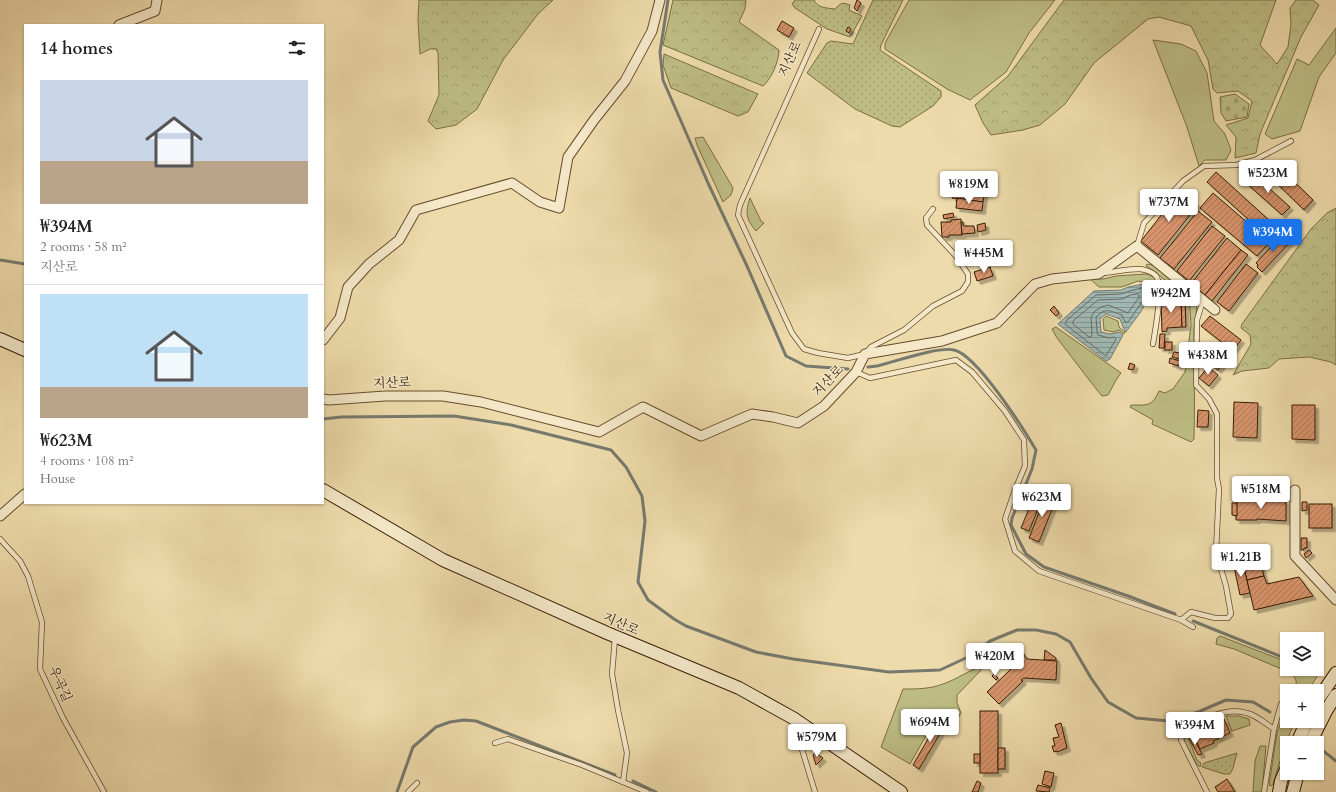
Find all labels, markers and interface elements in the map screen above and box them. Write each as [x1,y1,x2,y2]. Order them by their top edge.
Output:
text: 14 homes [40,37,113,60]
icon: filters [286,37,308,59]
street label: 지산로 [774,38,806,80]
icon: home [138,106,210,178]
pin: ₩523M [1240,160,1296,194]
text: ₩523M [1248,164,1288,182]
pin: ₩819M [941,171,997,205]
text: ₩819M [949,175,989,193]
pin: ₩737M [1141,189,1197,223]
text: ₩737M [1149,193,1189,211]
text: ₩394M [40,215,93,238]
pin: ₩394M [1245,219,1301,253]
text: ₩394M [1253,223,1293,241]
text: 2 rooms · 58 m² [40,238,127,256]
pin: ₩445M [956,240,1012,274]
text: ₩445M [964,244,1004,262]
text: 지산로 [40,258,78,276]
pin: ₩942M [1143,280,1199,314]
text: ₩942M [1151,284,1191,302]
icon: home [138,320,210,392]
pin: ₩438M [1180,342,1236,376]
text: ₩438M [1188,346,1228,364]
street label: 지산로 [808,361,848,401]
street label: 지산로 [373,373,412,393]
text: ₩623M [40,429,93,452]
text: 4 rooms · 108 m² [40,452,133,470]
text: House [40,470,75,488]
pin: ₩518M [1233,476,1289,510]
text: ₩518M [1241,480,1281,498]
pin: ₩623M [1014,484,1070,518]
text: ₩623M [1022,488,1062,506]
pin: ₩1.21B [1208,544,1274,578]
text: ₩1.21B [1221,548,1261,566]
street label: 지산로 [600,608,642,640]
map controls [1280,632,1324,780]
button: layers [1280,632,1324,676]
pin: ₩420M [967,643,1023,677]
text: ₩420M [975,647,1015,665]
street label: 우곡길 [44,663,76,705]
button: + [1280,684,1324,728]
pin: ₩694M [902,709,958,743]
pin: ₩394M [1167,712,1223,746]
text: ₩694M [910,713,950,731]
text: ₩394M [1175,716,1215,734]
pin: ₩579M [789,724,845,758]
text: ₩579M [797,728,837,746]
button: − [1280,736,1324,780]

